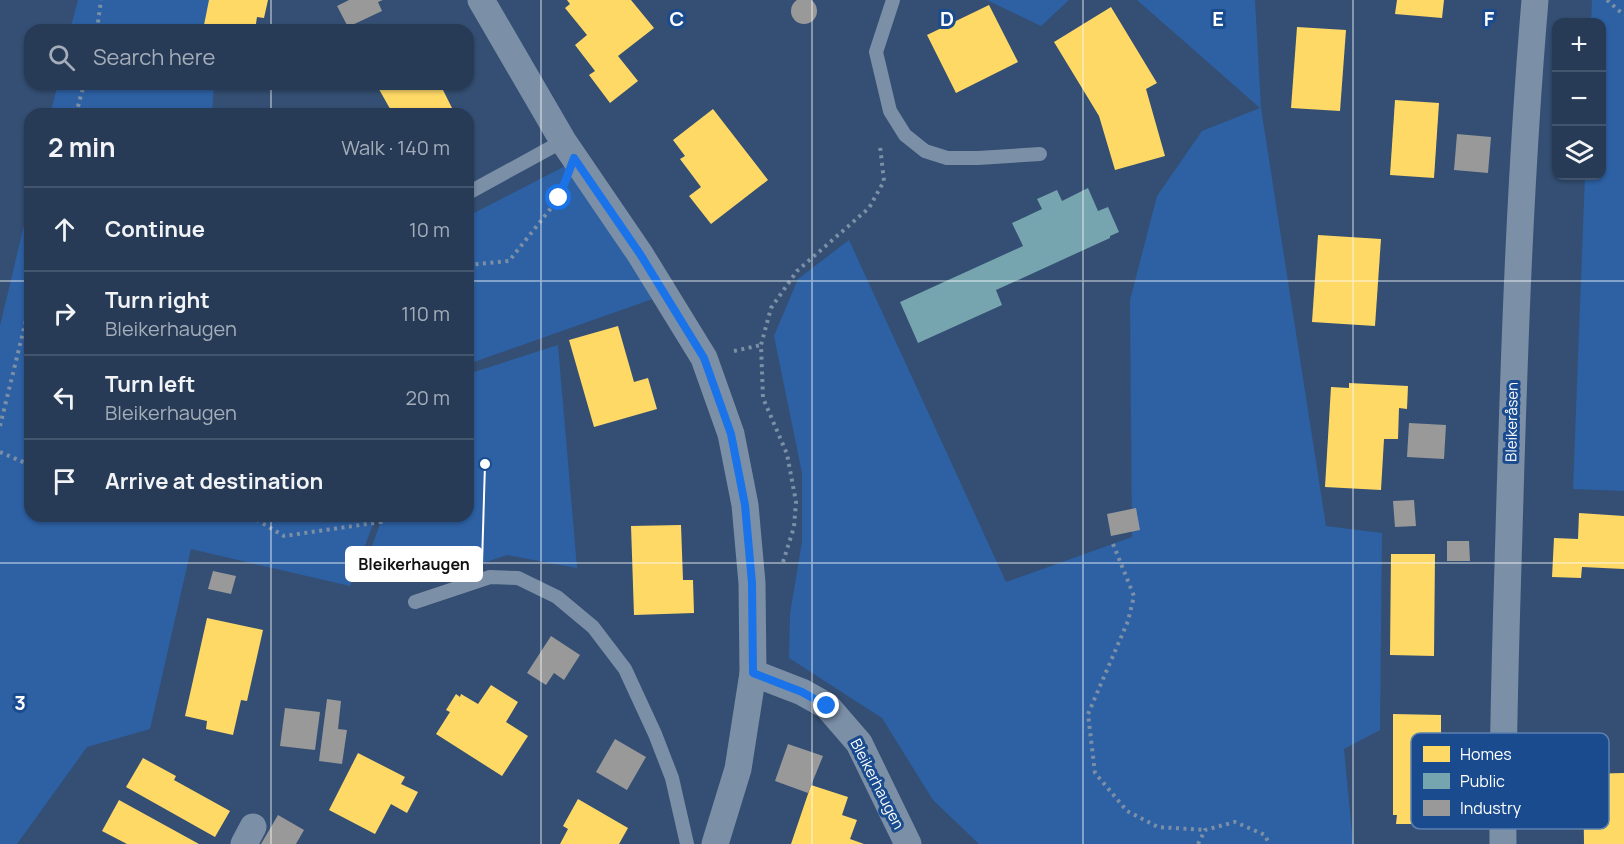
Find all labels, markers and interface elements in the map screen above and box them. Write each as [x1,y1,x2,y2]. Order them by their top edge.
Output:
text: C [670,5,684,32]
text: D [940,5,954,32]
text: E [1212,5,1224,32]
text: F [1484,5,1495,32]
map controls [1552,18,1606,180]
button: + [1552,18,1606,72]
search box [24,24,474,90]
icon: search [45,41,78,74]
text: Search here [93,42,215,72]
button: − [1552,72,1606,126]
button: layers [1552,126,1606,180]
text: 2 min [48,129,116,165]
text: Walk · 140 m [341,134,450,161]
route start [545,184,571,210]
icon: ahead [48,213,81,246]
text: Continue [105,214,205,244]
text: 10 m [409,216,450,243]
text: Turn right [105,285,210,315]
icon: right [48,297,81,330]
text: 110 m [401,300,450,327]
text: Bleikerhaugen [105,315,237,342]
text: Turn left [105,369,195,399]
icon: left [48,381,81,414]
street label: Bleikeråsen [1500,382,1523,462]
text: 20 m [405,384,450,411]
text: Bleikerhaugen [105,399,237,426]
icon: arrive [48,465,81,498]
text: Arrive at destination [105,466,323,496]
callout: Bleikerhaugen [346,547,482,581]
text: Bleikerhaugen [358,553,470,575]
text: 3 [14,689,26,716]
route end [813,692,839,718]
legend [1411,733,1609,829]
street label: Bleikerhaugen [846,735,909,833]
text: Homes [1460,743,1512,765]
text: Public [1460,770,1505,792]
text: Industry [1460,797,1522,819]

